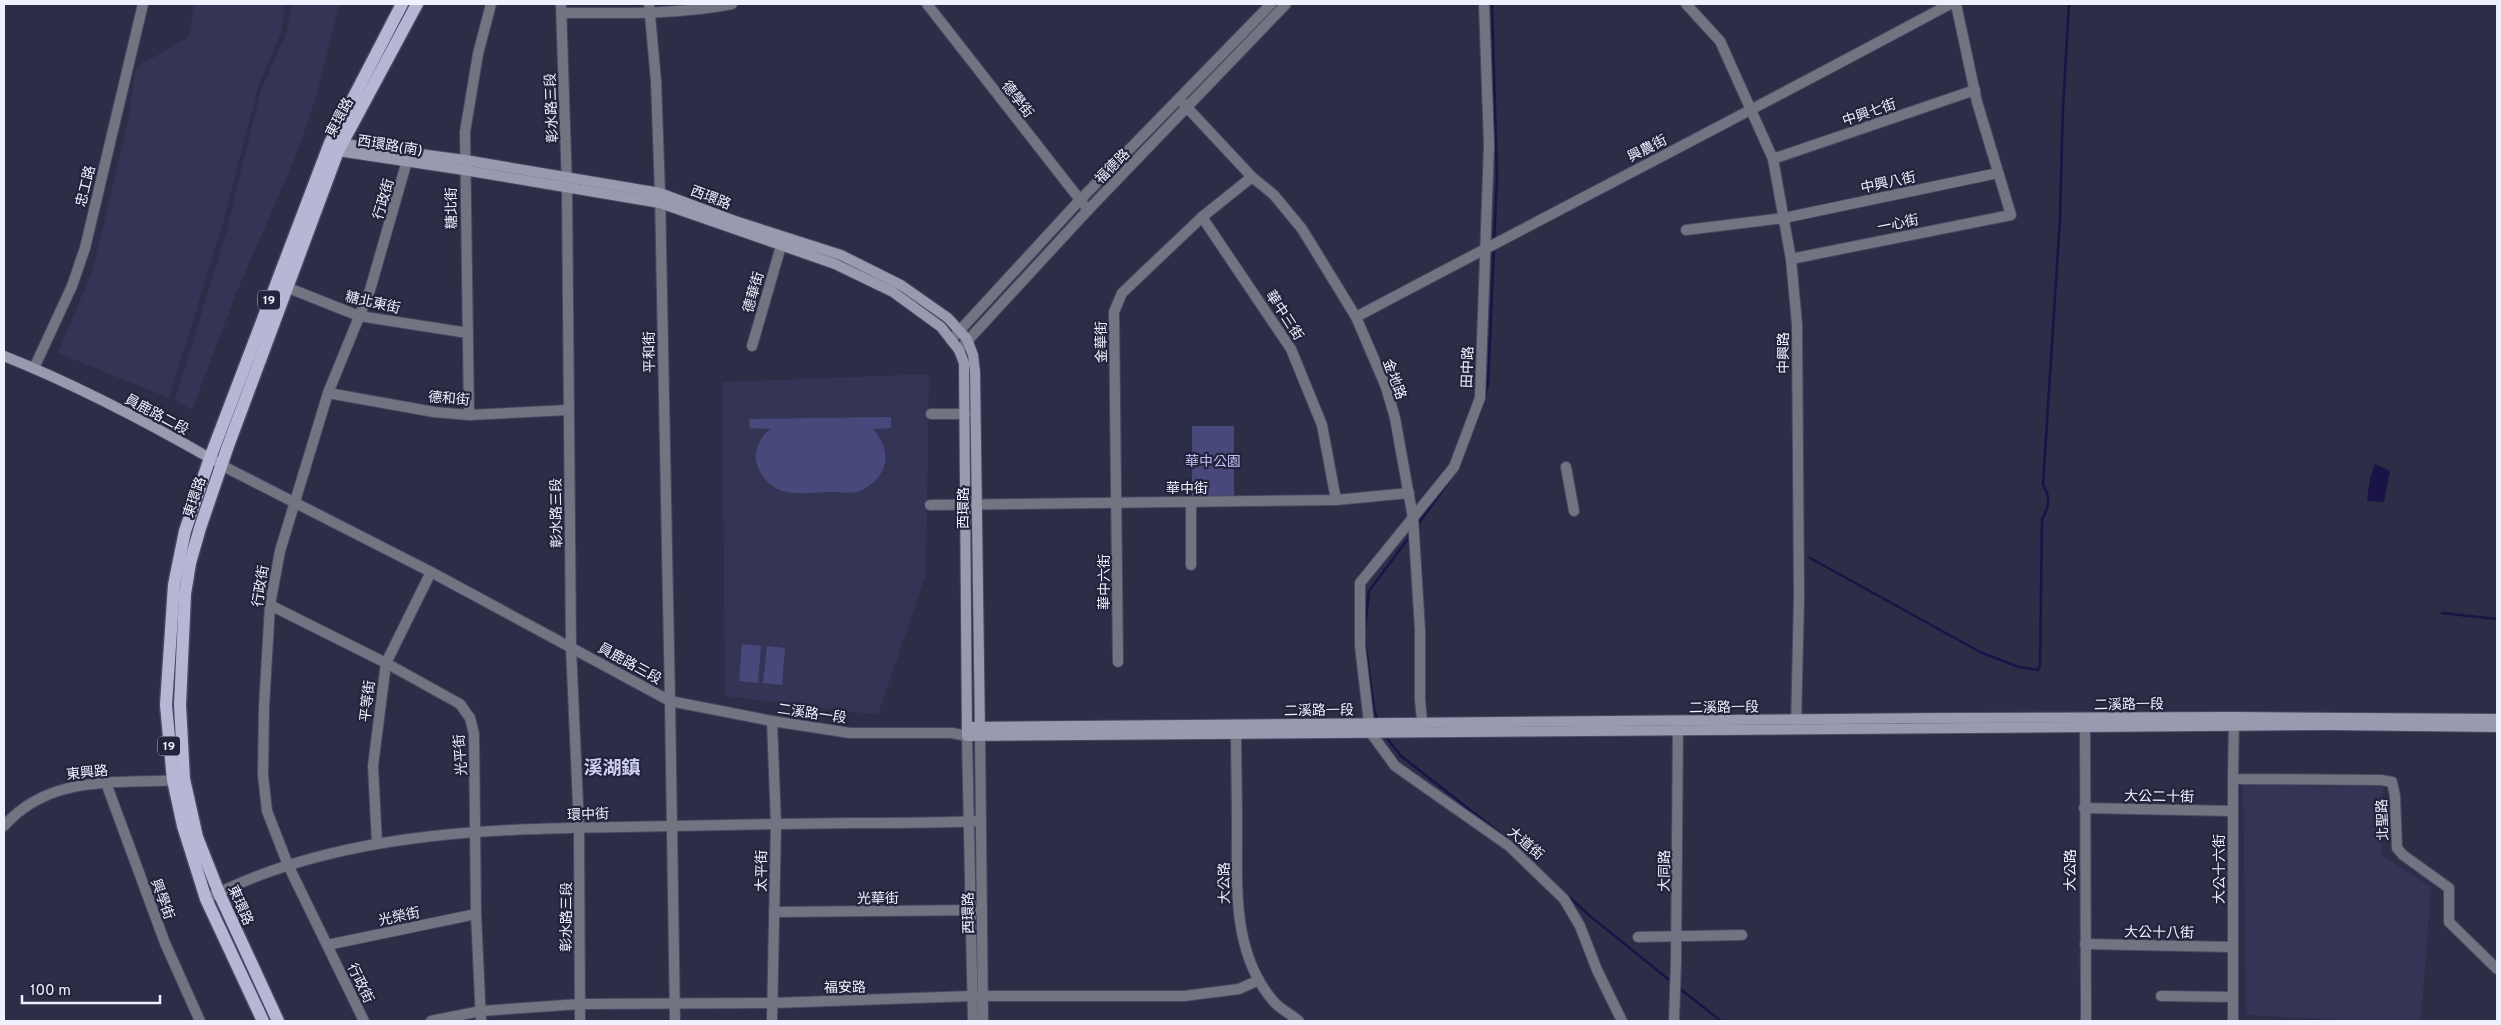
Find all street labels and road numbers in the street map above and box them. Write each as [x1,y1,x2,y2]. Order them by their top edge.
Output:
street label: 彰水路三段 [542,73,562,143]
street label: 德學街 [997,78,1037,122]
street label: 東環路 [323,95,358,140]
street label: 中興七街 [1840,96,1899,131]
street label: 興農街 [1625,132,1670,166]
street label: 西環路(南) [356,133,423,160]
street label: 福德路 [1091,145,1134,188]
street label: 忠工路 [73,164,100,209]
street label: 中興八街 [1859,169,1917,198]
street label: 行政街 [370,177,398,222]
street label: 西環路 [688,183,733,214]
street label: 糖北街 [443,187,461,229]
street label: 一心街 [1876,212,1921,237]
street label: 德華街 [740,270,768,315]
street label: 糖北東街 [343,288,402,318]
street label: 華中三街 [1261,288,1306,344]
road number: 19 [258,290,280,310]
street label: 金華街 [1094,321,1111,363]
street label: 平和街 [642,331,659,373]
street label: 中興路 [1776,332,1793,374]
street label: 田中路 [1459,346,1478,388]
street label: 金地路 [1378,357,1409,402]
street label: 德和街 [427,388,471,410]
street label: 員鹿路二段 [121,391,192,439]
street label: 東環路 [181,475,210,520]
street label: 彰水路三段 [547,478,567,548]
street label: 華中街 [1166,481,1208,498]
street label: 西環路 [956,487,973,529]
street label: 華中六街 [1097,554,1114,610]
street label: 行政街 [250,564,273,608]
street label: 員鹿路三段 [595,639,664,689]
street label: 平等街 [357,679,379,723]
street label: 二溪路一段 [2094,696,2164,715]
street label: 二溪路一段 [1689,699,1759,718]
street label: 二溪路一段 [776,701,848,728]
street label: 二溪路一段 [1284,702,1354,721]
street label: 光平街 [452,733,471,776]
road number: 19 [158,736,180,756]
street label: 東興路 [65,763,109,784]
street label: 大公二十街 [2124,788,2194,807]
street label: 北聖路 [2373,799,2393,841]
street label: 環中街 [567,806,609,825]
street label: 大道街 [1503,824,1547,864]
street label: 大公十六街 [2212,834,2229,904]
street label: 大公路 [2063,849,2080,891]
street label: 太平街 [754,850,771,892]
street label: 大同路 [1657,850,1674,892]
street label: 大公路 [1217,862,1234,904]
street label: 興學街 [146,877,177,922]
street label: 彰水路三段 [558,882,576,952]
street label: 東環路 [223,883,256,928]
street label: 光華街 [857,891,899,908]
street label: 西環路 [961,892,978,934]
street label: 光榮街 [377,905,422,930]
street label: 大公十八街 [2124,924,2194,943]
street label: 行政街 [343,961,376,1006]
street label: 福安路 [824,980,866,997]

